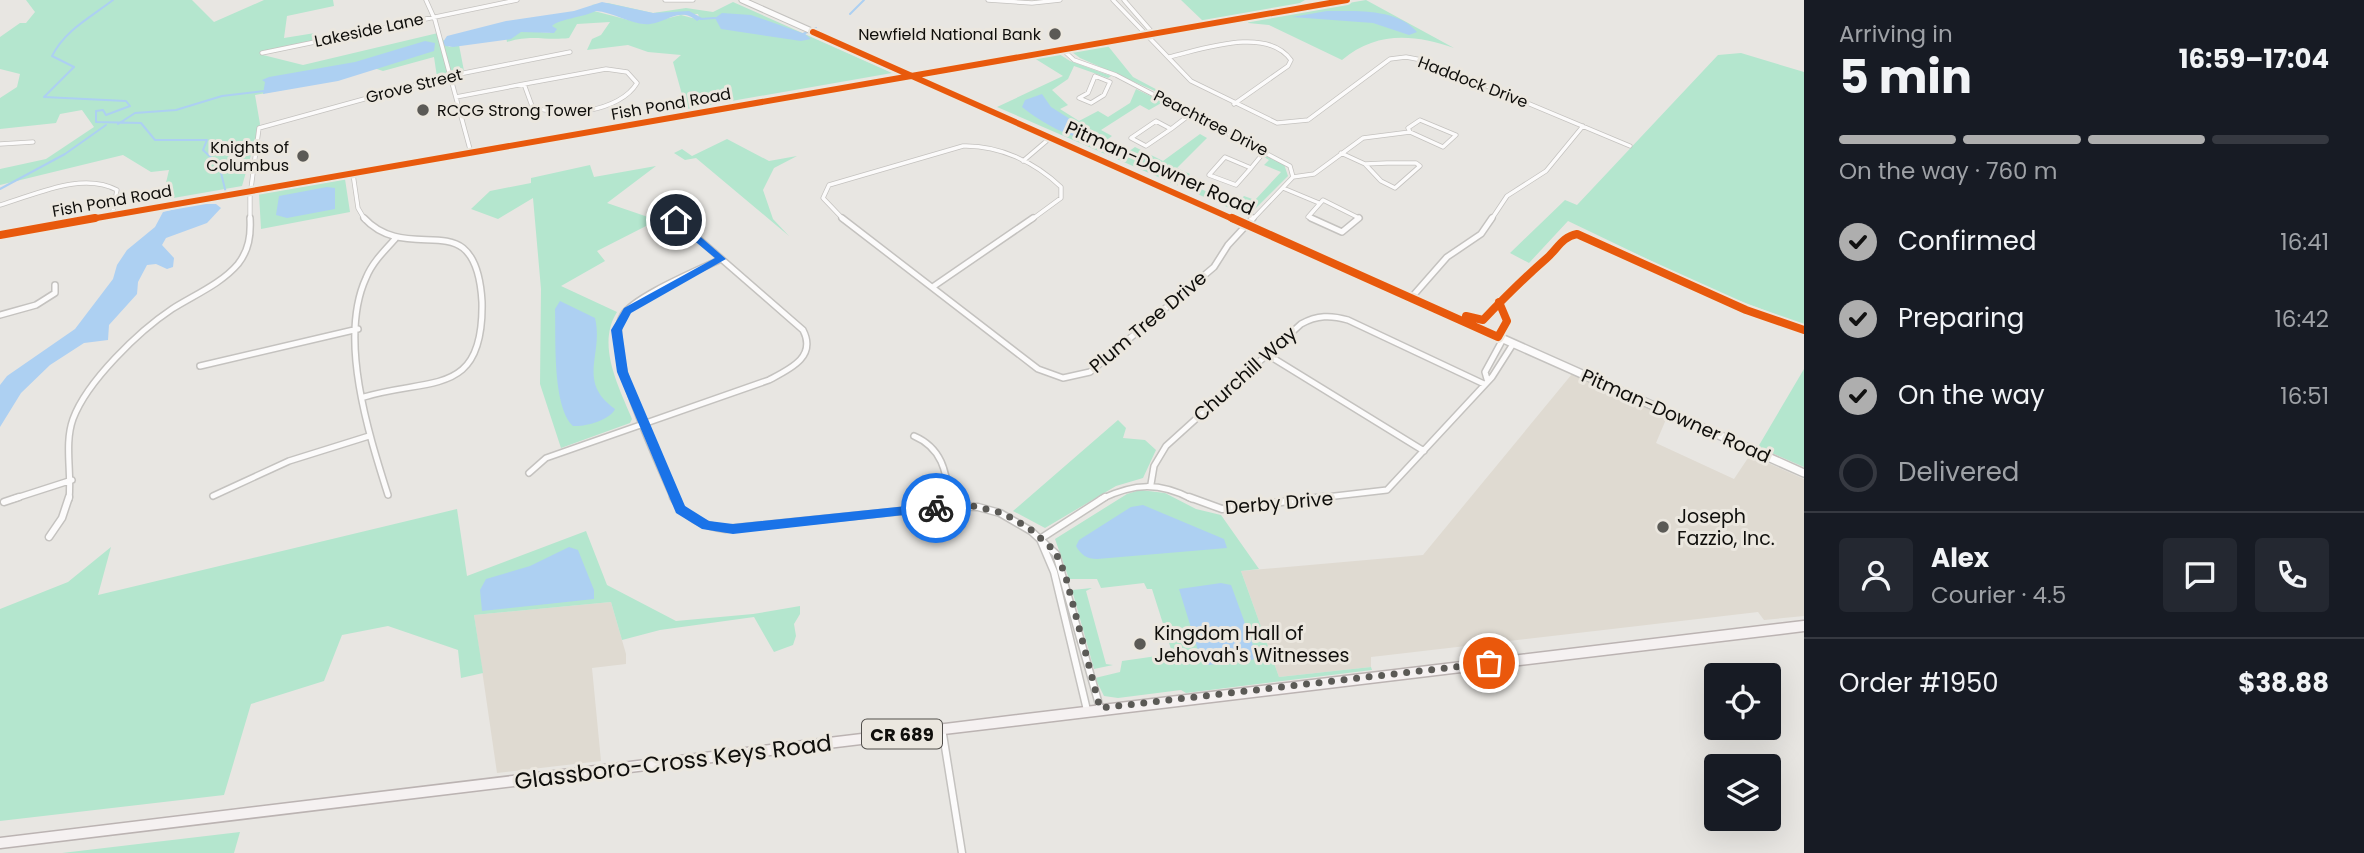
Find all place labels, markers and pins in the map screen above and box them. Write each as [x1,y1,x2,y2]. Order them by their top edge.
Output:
place label: Newfield National Bank [858,23,1042,46]
marker: Newfield National Bank [1047,26,1063,42]
place label: RCCG Strong Tower [437,99,593,122]
marker: RCCG Strong Tower [415,102,431,118]
place label: Knights of Columbus [206,136,289,177]
marker: Knights of Columbus [295,148,311,164]
pin [646,190,706,250]
place label: Joseph Fazzio, Inc. [1677,503,1775,552]
marker: Joseph Fazzio, Inc. [1655,519,1671,535]
place label: Kingdom Hall of Jehovah's Witnesses [1154,620,1349,669]
pin [1459,633,1519,693]
marker: Kingdom Hall of Jehovah's Witnesses [1132,636,1148,652]

